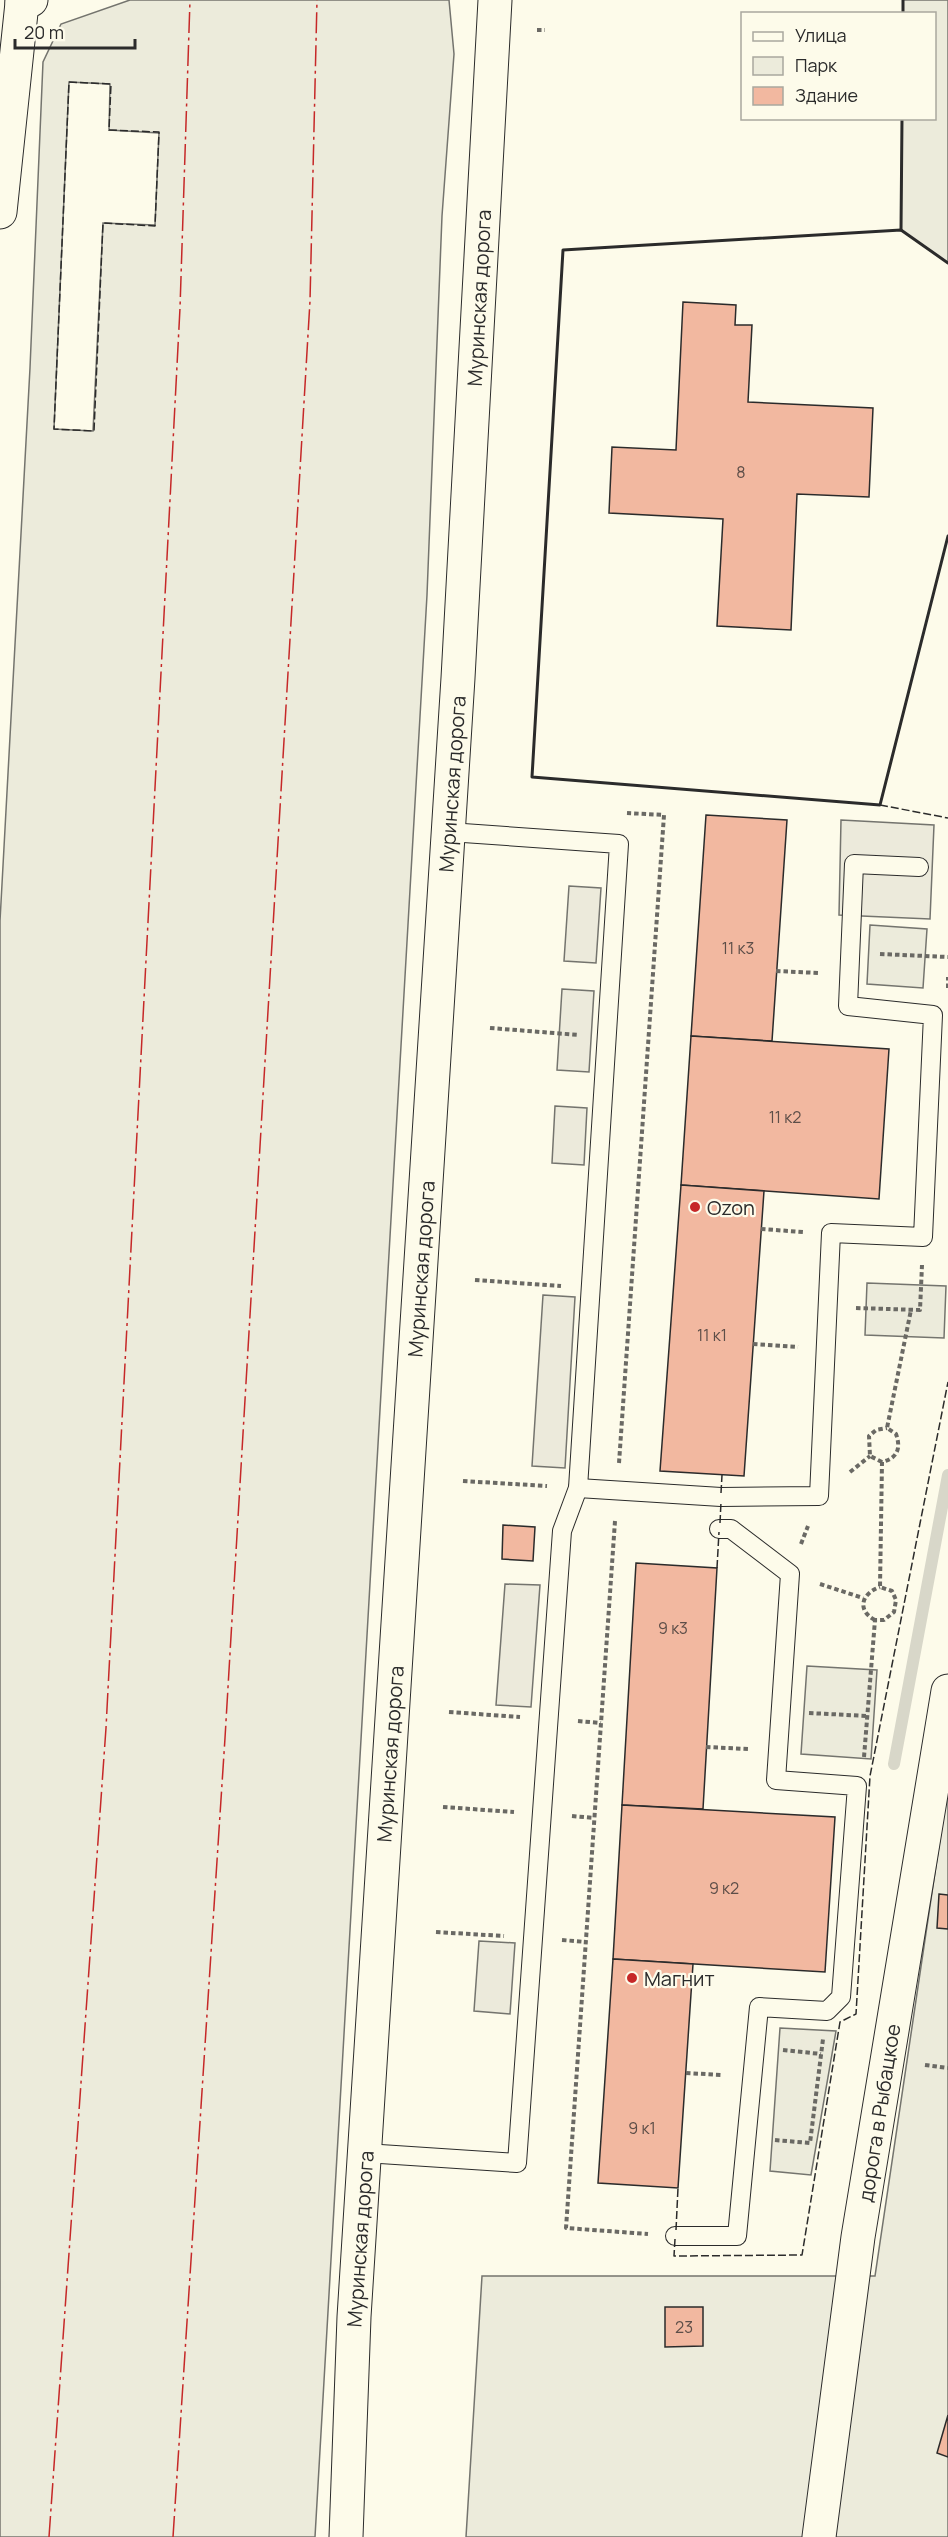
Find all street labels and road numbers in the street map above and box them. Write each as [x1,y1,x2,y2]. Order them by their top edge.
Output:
street label: Муринская дорога [461,209,497,387]
street label: Муринская дорога [432,695,472,873]
street label: Муринская дорога [401,1180,441,1358]
street label: Муринская дорога [370,1665,410,1843]
street label: дорога в Рыбацкое [852,2022,906,2204]
street label: Муринская дорога [340,2150,380,2328]

